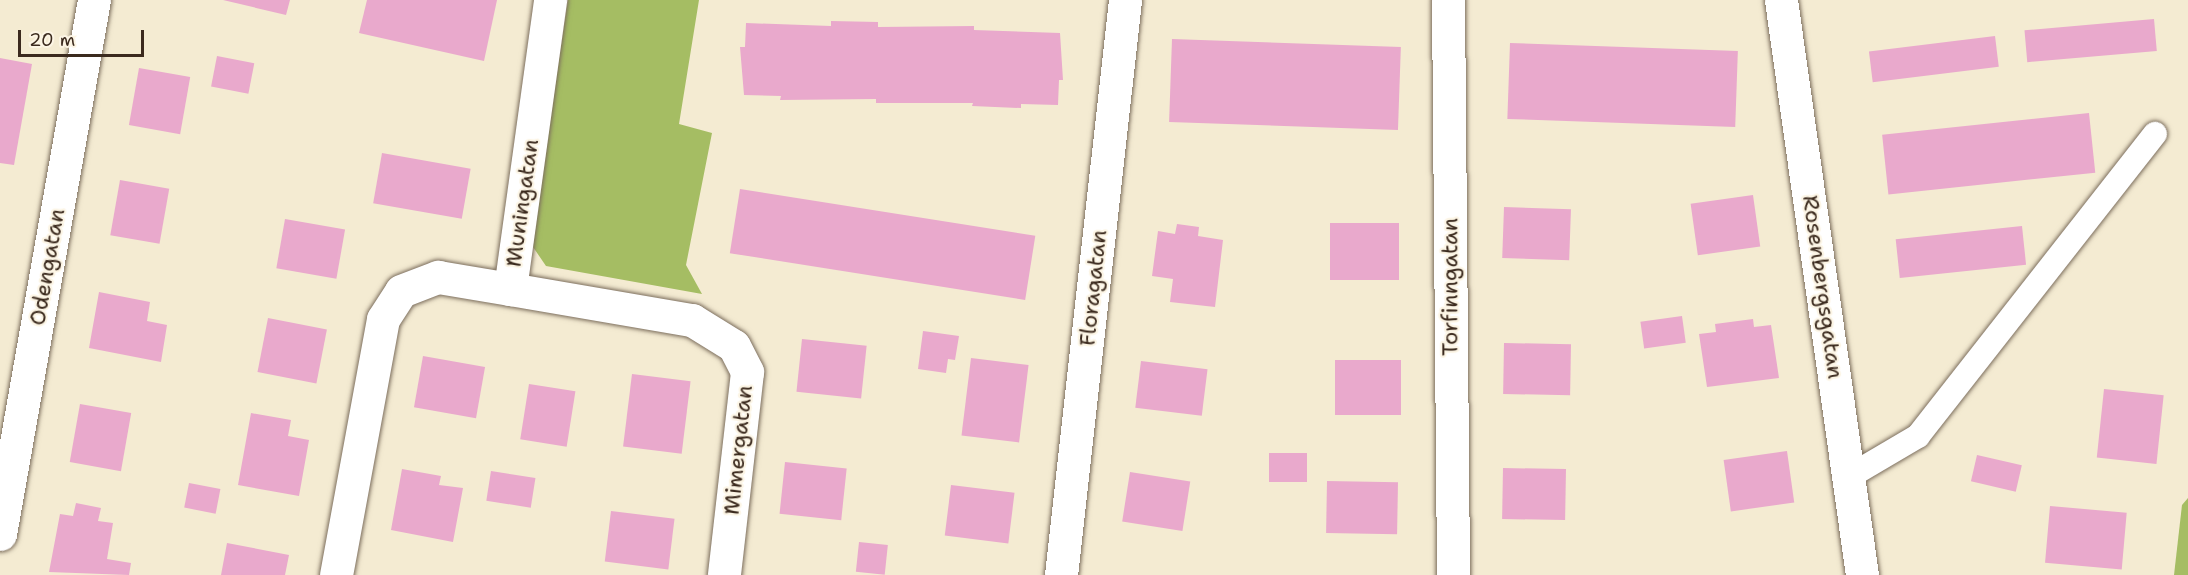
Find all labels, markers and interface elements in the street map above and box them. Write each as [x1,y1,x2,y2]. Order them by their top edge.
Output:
scale bar [21,18,147,56]
text: 20 m [29,28,75,52]
street label: Muningatan [500,137,544,269]
street label: Rosenbergsgatan [1797,194,1849,380]
street label: Odengatan [24,207,70,327]
street label: Torfinngatan [1437,218,1463,356]
street label: Floragatan [1074,229,1112,347]
street label: Mimergatan [718,384,758,516]

